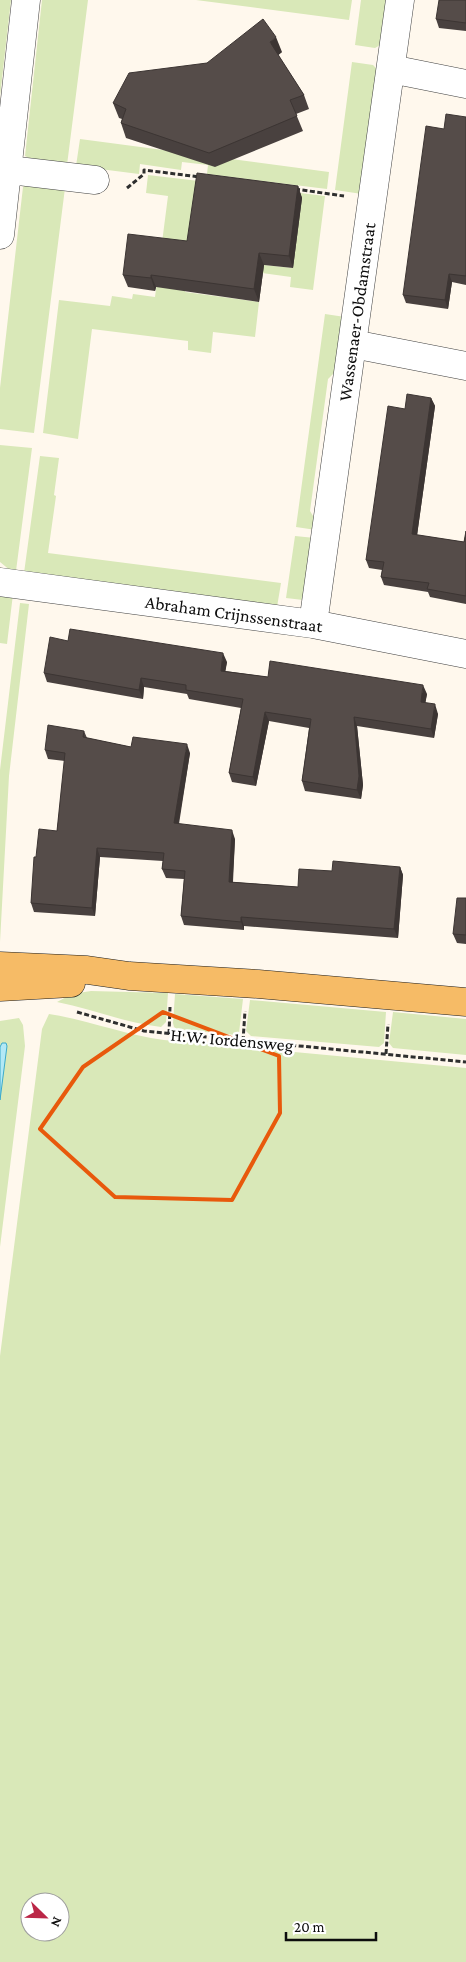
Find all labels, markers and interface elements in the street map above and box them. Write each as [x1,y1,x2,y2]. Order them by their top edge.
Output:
street label: Wassenaer-Obdamstraat [335,220,380,403]
street label: Abraham Crijnssenstraat [144,592,325,637]
street label: H.W. Iordensweg [170,1025,295,1055]
north arrow [20,1892,70,1942]
scale bar [286,1910,376,1942]
text: N [48,1915,66,1930]
text: 20 m [294,1919,325,1935]

